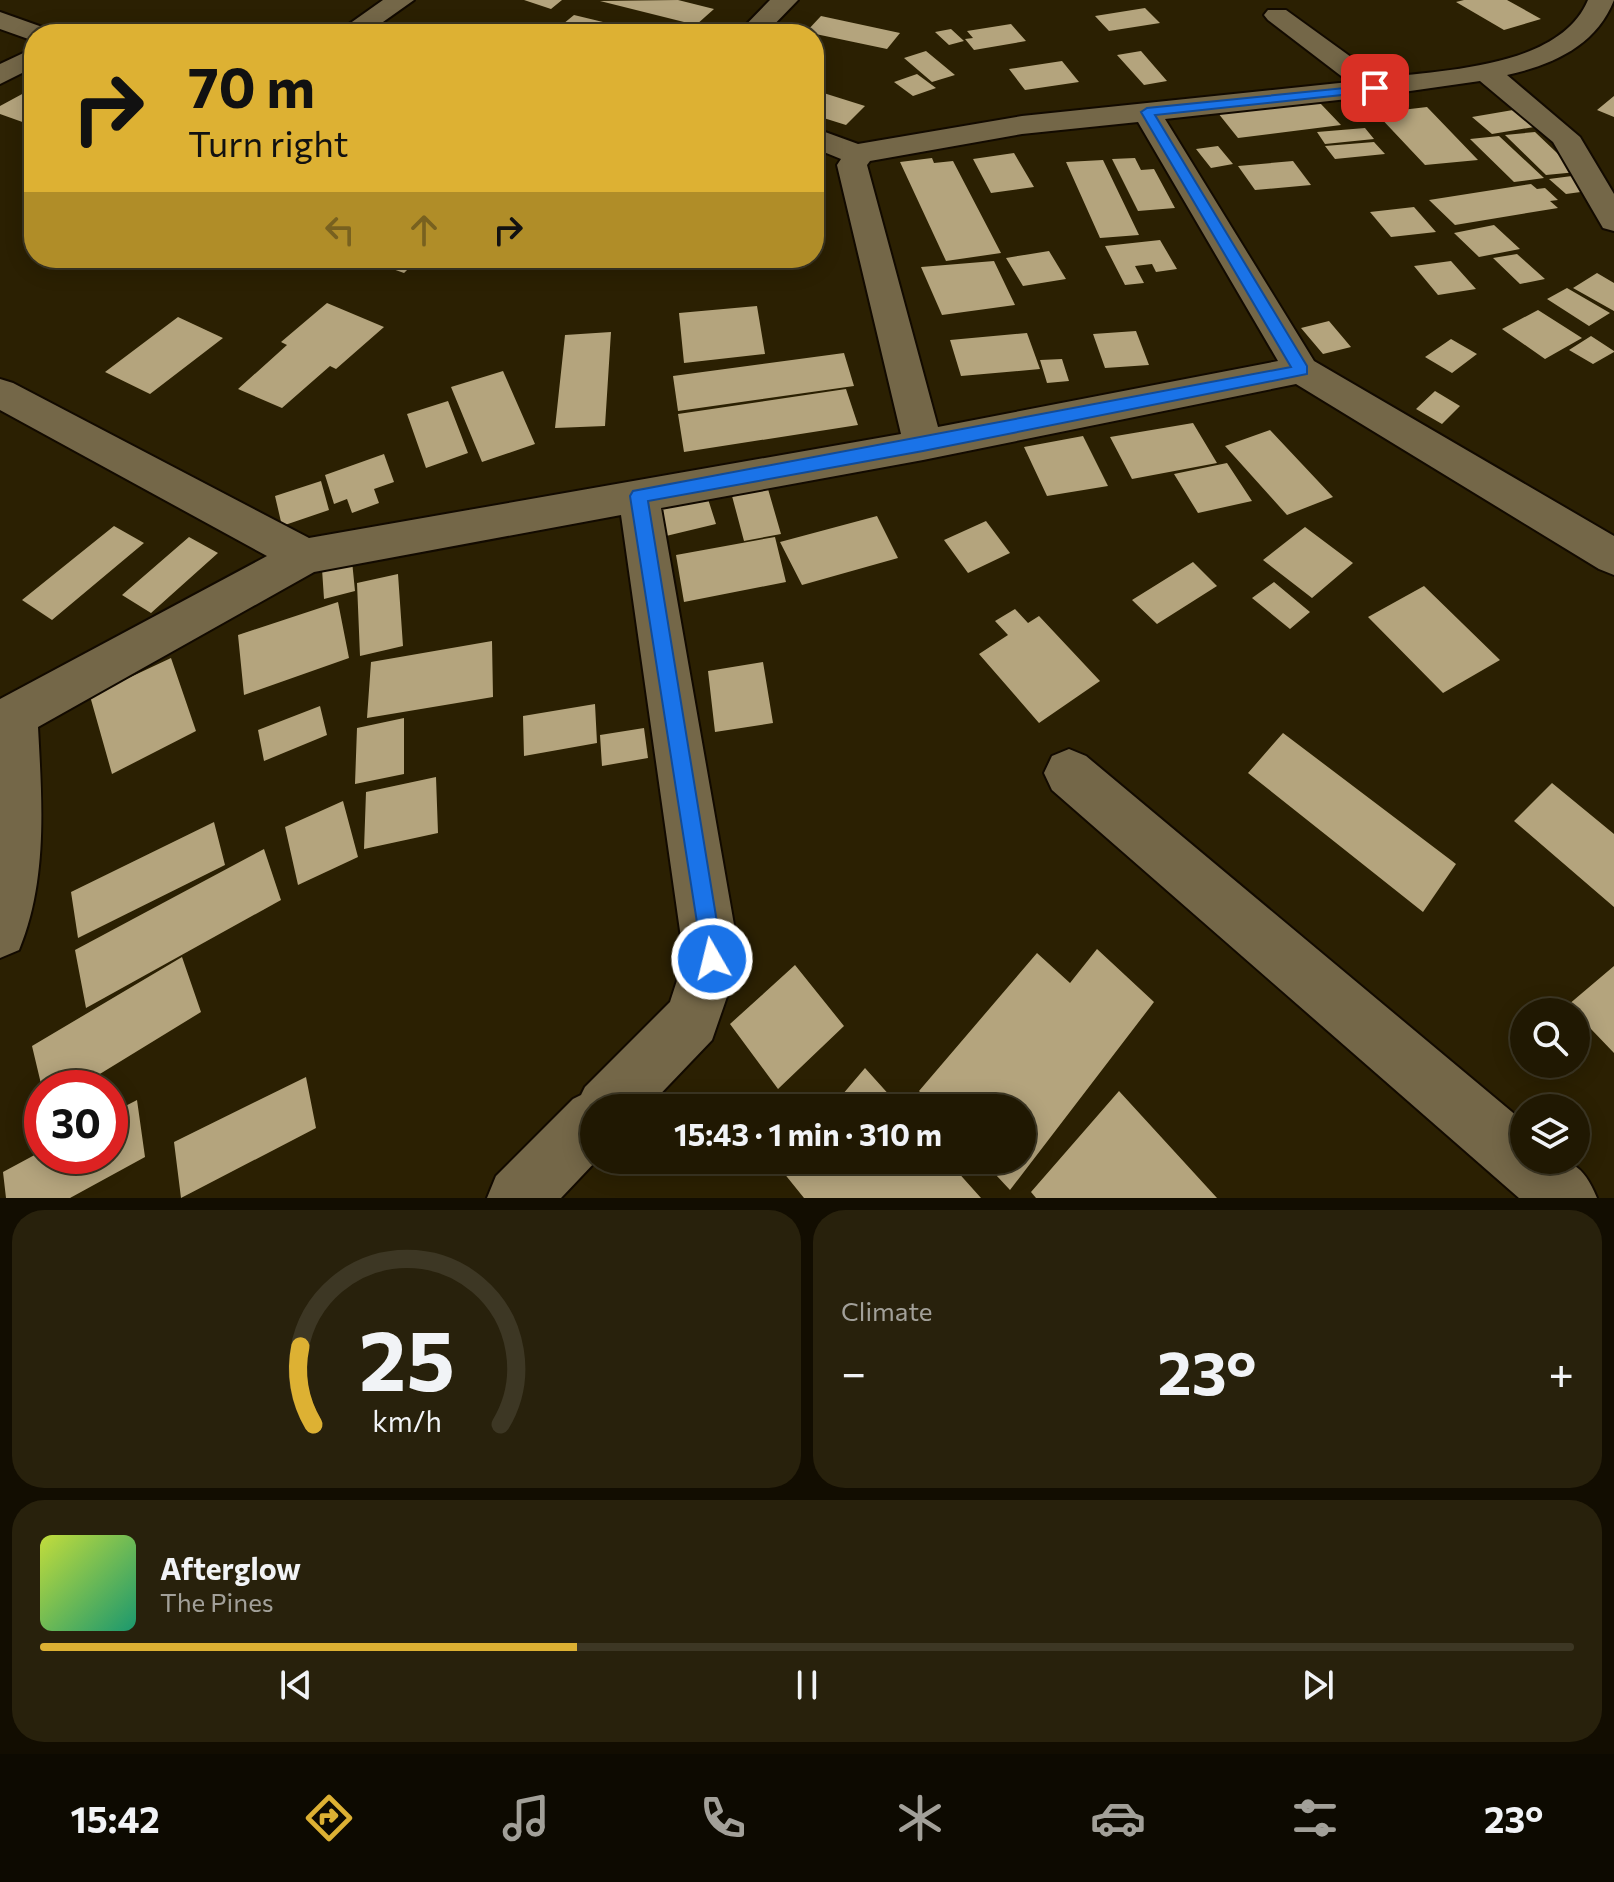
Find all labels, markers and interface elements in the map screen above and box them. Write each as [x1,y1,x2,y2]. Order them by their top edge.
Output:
text: 70 m [188,51,315,120]
pin [1341,54,1409,122]
icon: right [56,56,160,160]
icon: arrive [1353,66,1397,110]
text: Turn right [188,120,349,164]
icon: left [318,208,362,252]
icon: ahead [402,208,446,252]
icon: right [486,208,530,252]
position arrow [670,917,754,1001]
map controls [1510,998,1590,1174]
button: search [1510,998,1590,1078]
speed limit sign: 30 [24,1070,128,1174]
button: layers [1510,1094,1590,1174]
text: 15:43 · 1 min · 310 m [674,1115,942,1152]
text: Climate [841,1295,933,1326]
text: 25 [359,1306,454,1408]
text: 23° [1158,1334,1257,1407]
text: − [841,1344,866,1398]
text: + [1548,1344,1574,1398]
text: km/h [372,1403,441,1438]
text: Afterglow [160,1549,301,1586]
text: The Pines [160,1586,274,1617]
icon: previous [274,1663,318,1707]
icon: pause [785,1663,829,1707]
icon: next [1296,1663,1340,1707]
icon: directions [301,1790,357,1846]
icon: music [498,1790,554,1846]
icon: phone [695,1790,751,1846]
icon: climate [892,1790,948,1846]
icon: car [1090,1790,1146,1846]
icon: filters [1287,1790,1343,1846]
text: 15:42 [71,1796,160,1840]
text: 23° [1484,1796,1543,1840]

